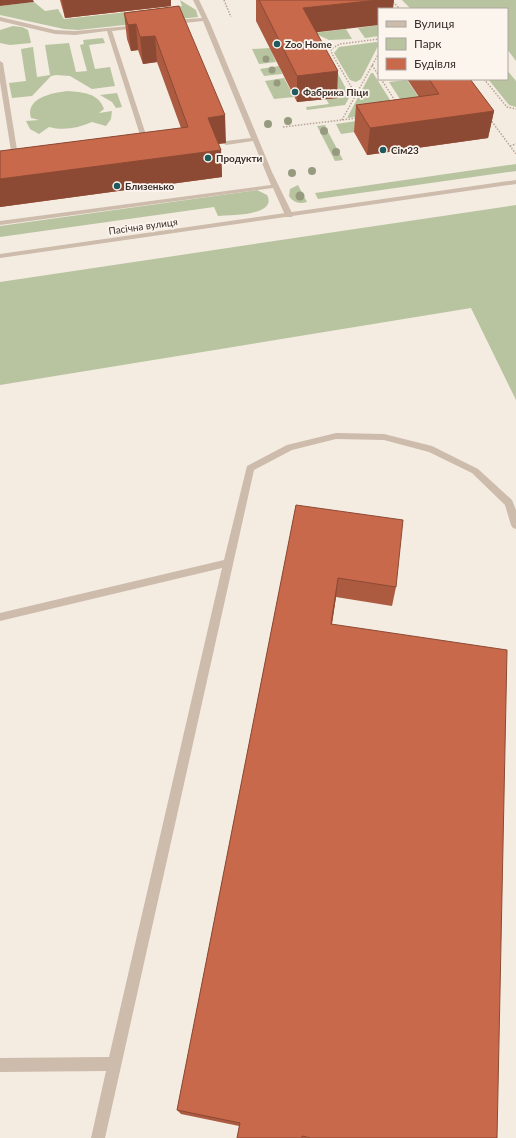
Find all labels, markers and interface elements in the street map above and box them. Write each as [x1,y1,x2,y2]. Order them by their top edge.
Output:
legend [378,8,508,80]
text: Вулиця [414,16,454,31]
text: Парк [414,36,442,51]
place label: Zoo Home [285,38,332,50]
marker: Zoo Home [272,39,282,49]
text: Будівля [414,56,456,71]
place label: Фабрика Піци [303,86,368,98]
marker: Фабрика Піци [290,87,300,97]
place label: Сім23 [391,144,419,156]
marker: Сім23 [378,145,388,155]
place label: Продукти [216,152,263,164]
marker: Продукти [203,153,213,163]
place label: Близенько [125,180,175,192]
marker: Близенько [112,181,122,191]
street label: Пасічна вулиця [108,215,178,237]

